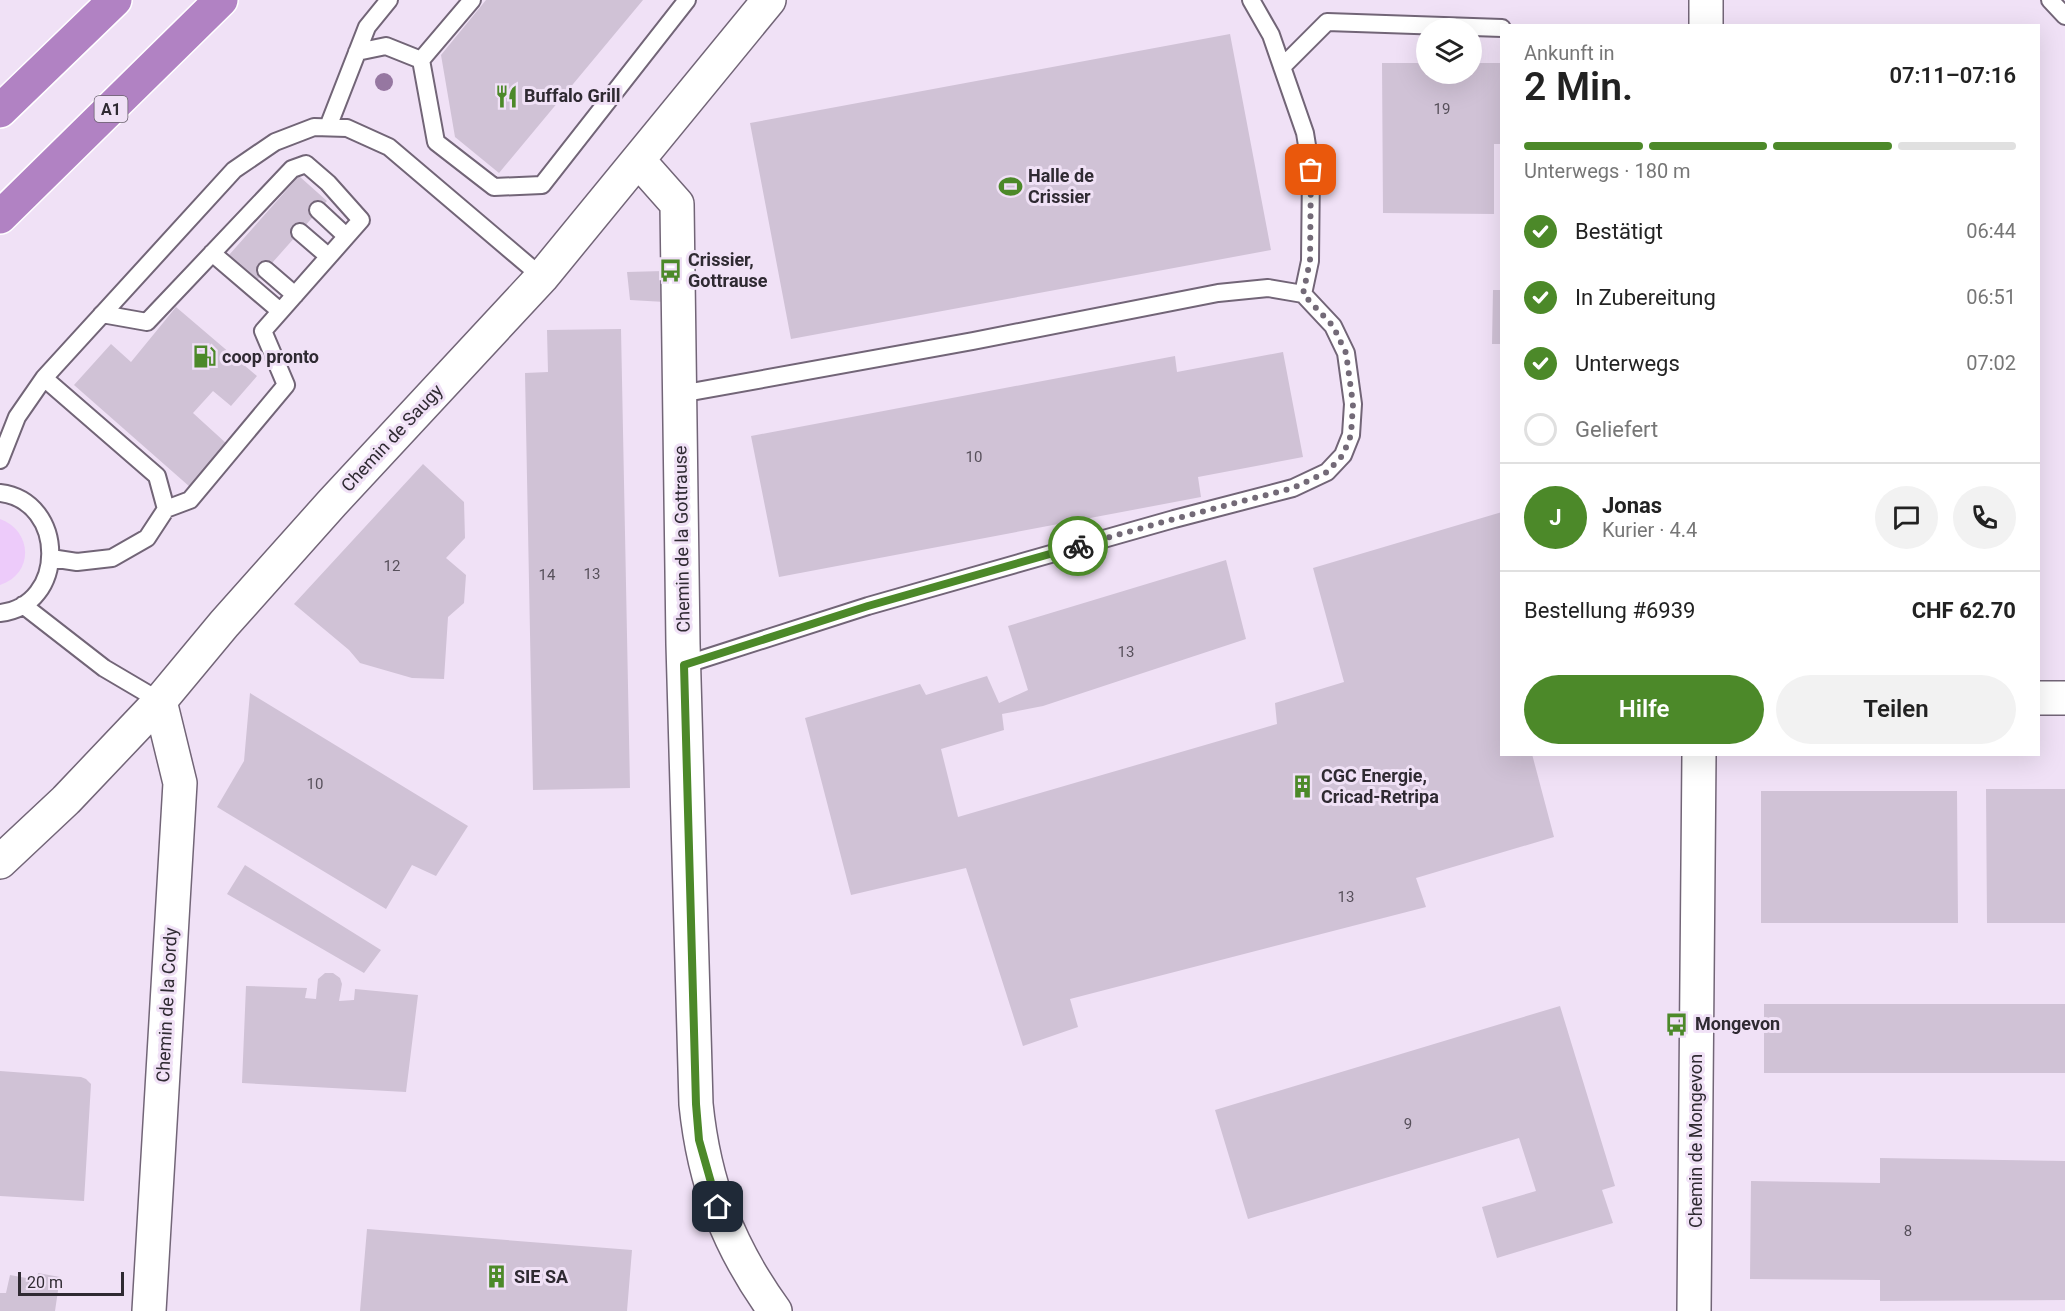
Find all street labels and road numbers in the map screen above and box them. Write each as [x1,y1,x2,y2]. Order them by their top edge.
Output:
road number: A1 [94,96,128,122]
street label: Chemin de Saugy [337,379,447,496]
street label: Chemin de la Gottrause [669,445,694,633]
street label: Chemin de la Cordy [152,926,181,1083]
street label: Chemin de Mongevon [1685,1054,1706,1228]

